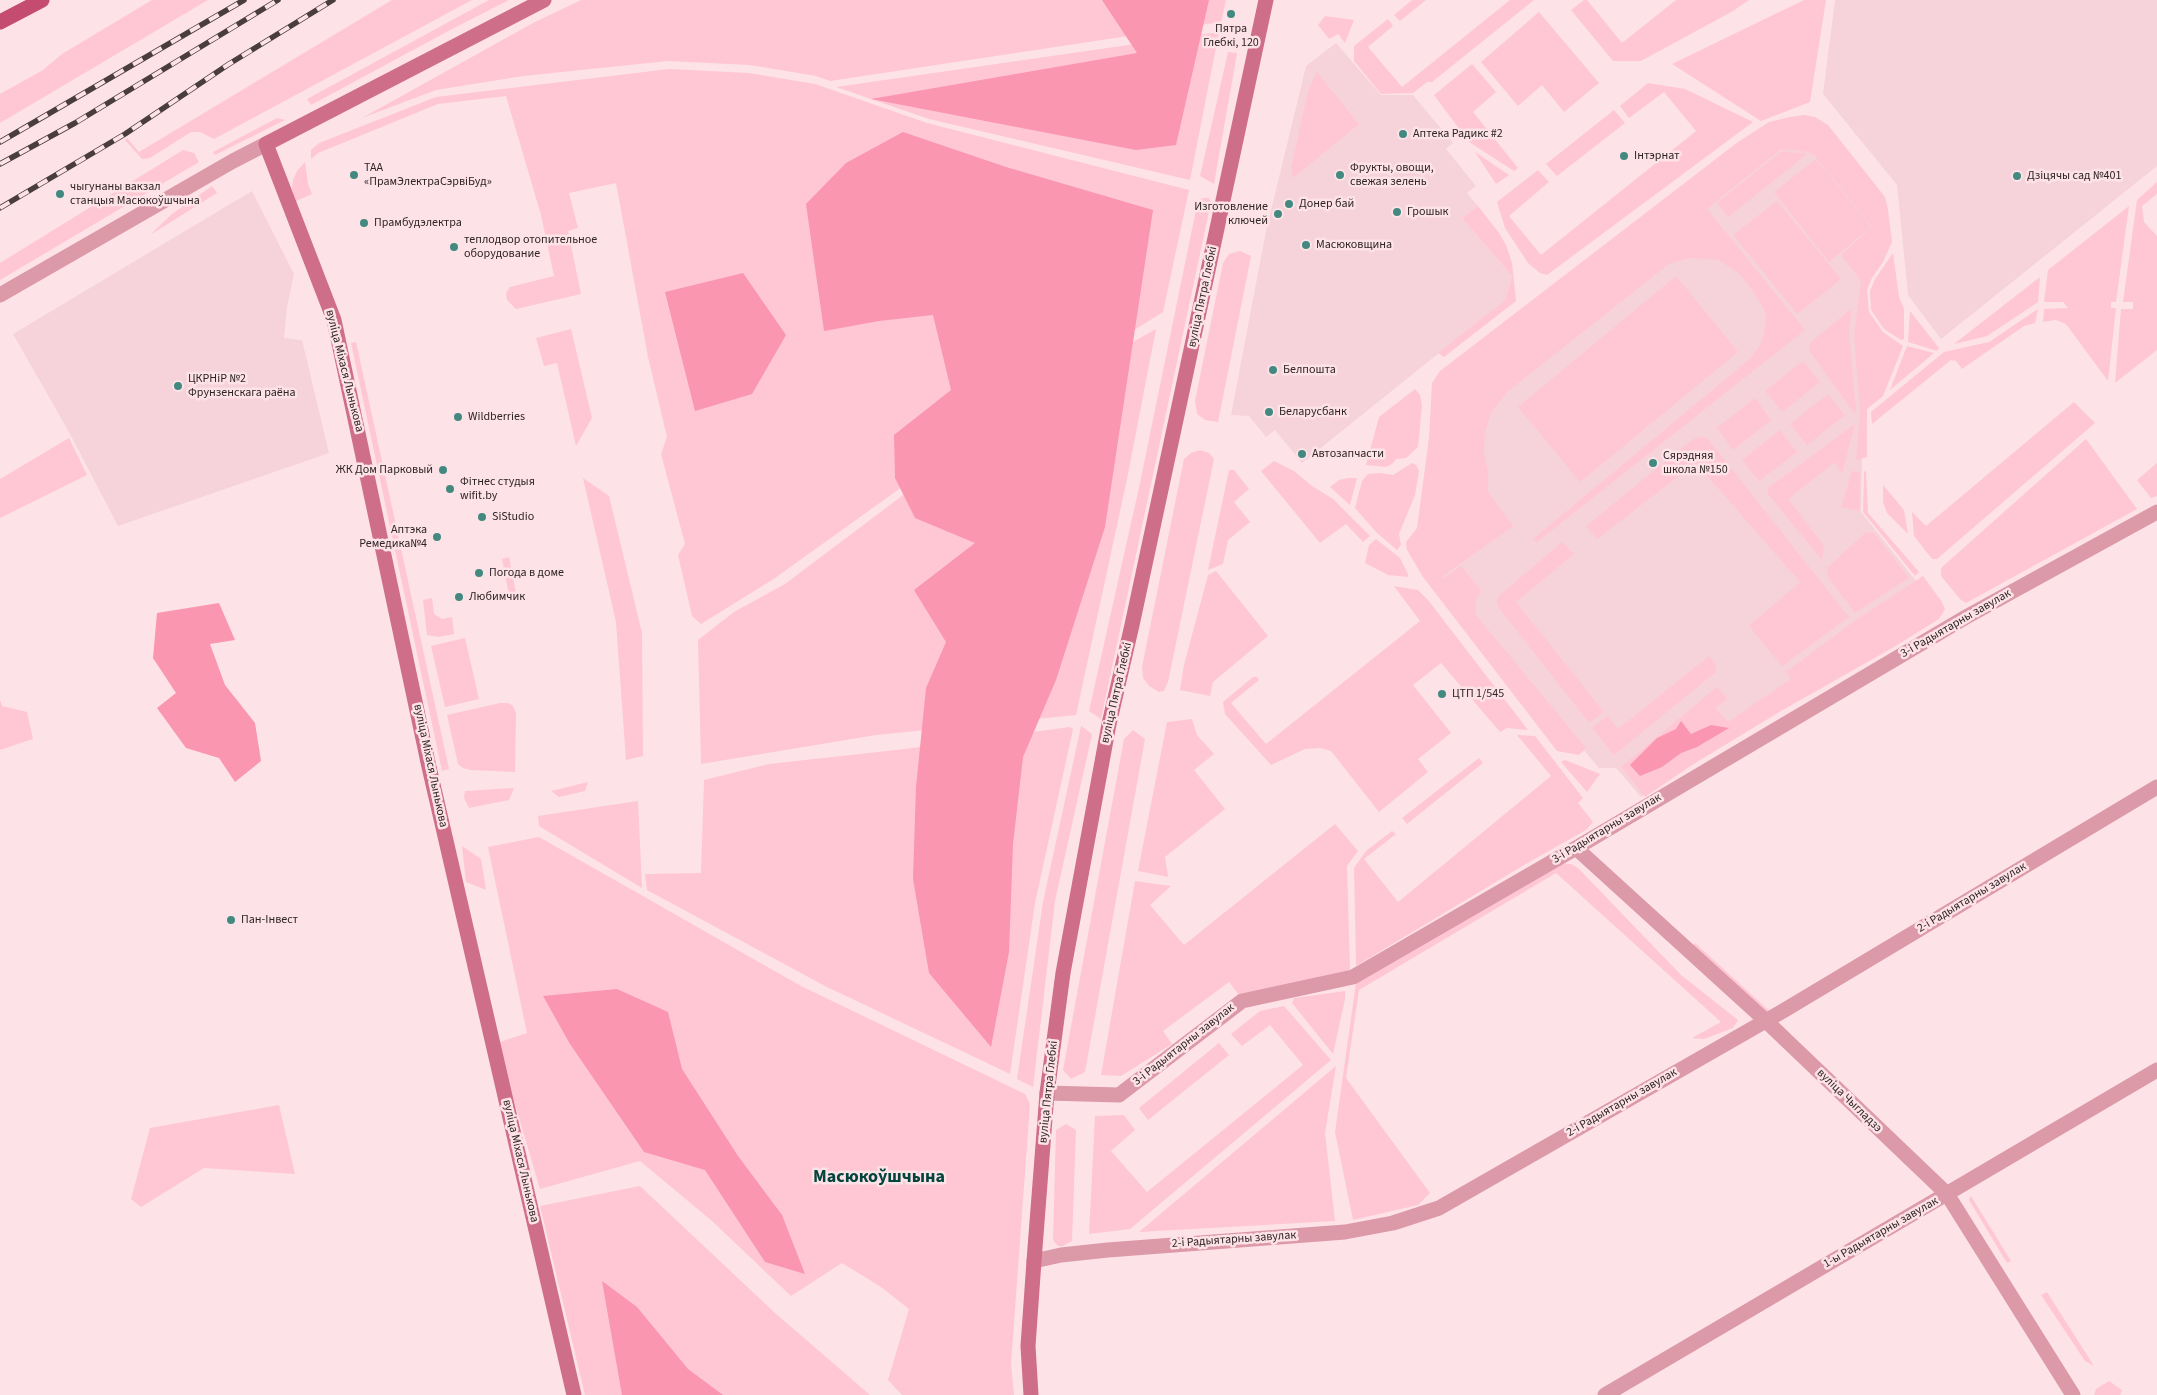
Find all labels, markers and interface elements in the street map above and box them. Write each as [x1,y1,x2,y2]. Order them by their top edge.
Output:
marker: Пятра Глебкі, 120 [1225,8,1237,20]
place label: Пятра Глебкі, 120 [1203,22,1259,50]
place label: Аптека Радикс #2 [1413,127,1503,141]
marker: Аптека Радикс #2 [1397,128,1409,140]
place label: Інтэрнат [1634,149,1680,163]
marker: Інтэрнат [1618,150,1630,162]
place label: ТАА «ПрамЭлектраСэрвіБуд» [364,161,492,189]
place label: Фрукты, овощи, свежая зелень [1350,161,1434,189]
marker: ТАА «ПрамЭлектраСэрвіБуд» [348,169,360,181]
marker: Фрукты, овощи, свежая зелень [1334,169,1346,181]
place label: Дзіцячы сад №401 [2027,169,2121,183]
marker: Дзіцячы сад №401 [2011,170,2023,182]
place label: чыгунаны вакзал станцыя Масюкоўшчына [70,180,200,208]
marker: чыгунаны вакзал станцыя Масюкоўшчына [54,188,66,200]
place label: Донер бай [1299,197,1354,211]
marker: Донер бай [1283,198,1295,210]
place label: Изготовление ключей [1194,200,1268,228]
place label: Грошык [1407,205,1448,219]
marker: Грошык [1391,206,1403,218]
marker: Изготовление ключей [1272,208,1284,220]
place label: Прамбудэлектра [374,216,462,230]
marker: Прамбудэлектра [358,217,370,229]
place label: теплодвор отопительное оборудование [464,233,597,261]
place label: Масюковщина [1316,238,1392,252]
marker: Масюковщина [1300,239,1312,251]
marker: теплодвор отопительное оборудование [448,241,460,253]
street label: вуліца Пятра Глебкі [1185,245,1221,349]
street label: вуліца Міхася Лынькова [322,308,366,434]
place label: Белпошта [1283,363,1336,377]
marker: Белпошта [1267,364,1279,376]
place label: ЦКРНіР №2 Фрунзенскага раёна [188,372,296,400]
marker: ЦКРНіР №2 Фрунзенскага раёна [172,380,184,392]
place label: Беларусбанк [1279,405,1347,419]
marker: Беларусбанк [1263,406,1275,418]
place label: Wildberries [468,410,525,424]
marker: Wildberries [452,411,464,423]
place label: Автозапчасти [1312,447,1384,461]
marker: Автозапчасти [1296,448,1308,460]
place label: Сярэдняя школа №150 [1663,449,1728,477]
marker: Сярэдняя школа №150 [1647,457,1659,469]
place label: ЖК Дом Парковый [336,463,433,477]
marker: ЖК Дом Парковый [437,464,449,476]
place label: Фітнес студыя wifit.by [460,475,535,503]
marker: Фітнес студыя wifit.by [444,483,456,495]
place label: SiStudio [492,510,534,524]
marker: SiStudio [476,511,488,523]
place label: Аптэка Ремедика№4 [359,523,427,551]
marker: Аптэка Ремедика№4 [431,531,443,543]
place label: Погода в доме [489,566,564,580]
marker: Погода в доме [473,567,485,579]
street label: 3-і Радыятарны завулак [1898,587,2014,661]
place label: Любимчик [469,590,525,604]
marker: Любимчик [453,591,465,603]
street label: вуліца Пятра Глебкі [1098,641,1136,745]
place label: ЦТП 1/545 [1452,687,1504,701]
marker: ЦТП 1/545 [1436,688,1448,700]
street label: вуліца Міхася Лынькова [410,703,450,829]
street label: 3-і Радыятарны завулак [1550,791,1664,867]
street label: 2-і Радыятарны завулак [1915,860,2029,936]
place label: Пан-Інвест [241,913,298,927]
marker: Пан-Інвест [225,914,237,926]
street label: 3-і Радыятарны завулак [1130,1001,1238,1089]
street label: вуліца Пятра Глебкі [1036,1040,1062,1144]
street label: 2-і Радыятарны завулак [1564,1066,1680,1140]
street label: вуліца Чыгладзэ [1813,1066,1885,1136]
street label: вуліца Міхася Лынькова [499,1098,541,1224]
district label: Масюкоўшчына [813,1167,945,1189]
street label: 1-ы Радыятарны завулак [1821,1194,1941,1272]
street label: 2-і Радыятарны завулак [1171,1228,1297,1252]

